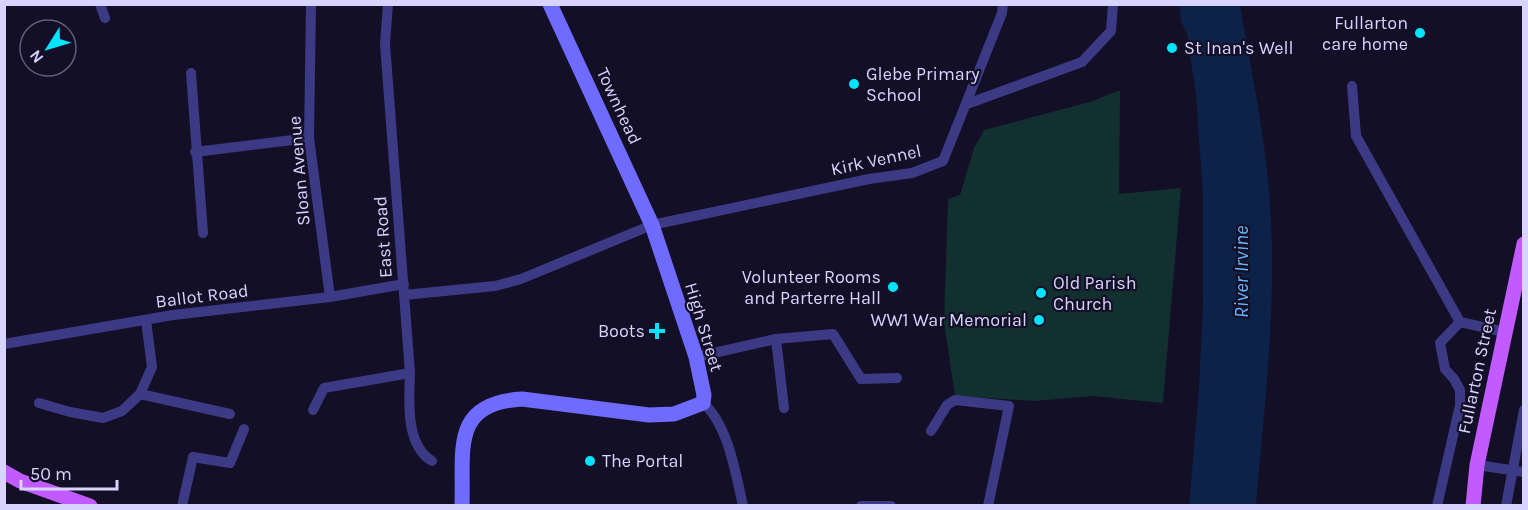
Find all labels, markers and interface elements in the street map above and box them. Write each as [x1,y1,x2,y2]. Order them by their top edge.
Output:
place label: Fullarton care home [1322,12,1408,55]
north arrow [18,18,78,78]
marker: Fullarton care home [1413,26,1427,40]
place label: St Inan's Well [1184,37,1294,59]
marker: St Inan's Well [1165,41,1179,55]
text: N [25,46,47,67]
place label: Glebe Primary School [866,63,980,106]
street label: Townhead [592,64,646,148]
marker: Glebe Primary School [847,77,861,91]
street label: Sloan Avenue [283,115,315,227]
street label: Kirk Vennel [829,140,923,180]
street label: East Road [369,195,397,279]
water label: River Irvine [1230,226,1253,318]
place label: Volunteer Rooms and Parterre Hall [742,266,881,309]
place label: Old Parish Church [1053,272,1137,315]
street label: Ballot Road [154,279,250,313]
street label: High Street [680,280,728,374]
marker: Volunteer Rooms and Parterre Hall [886,280,900,294]
marker: Old Parish Church [1034,286,1048,300]
street label: Fullarton Street [1453,306,1501,436]
place label: WW1 War Memorial [870,309,1027,331]
marker: WW1 War Memorial [1032,313,1046,327]
place label: Boots [598,320,645,342]
marker: Boots [650,324,664,338]
place label: The Portal [602,450,683,472]
scale bar [21,453,117,491]
marker: The Portal [583,454,597,468]
text: 50 m [30,463,72,485]

